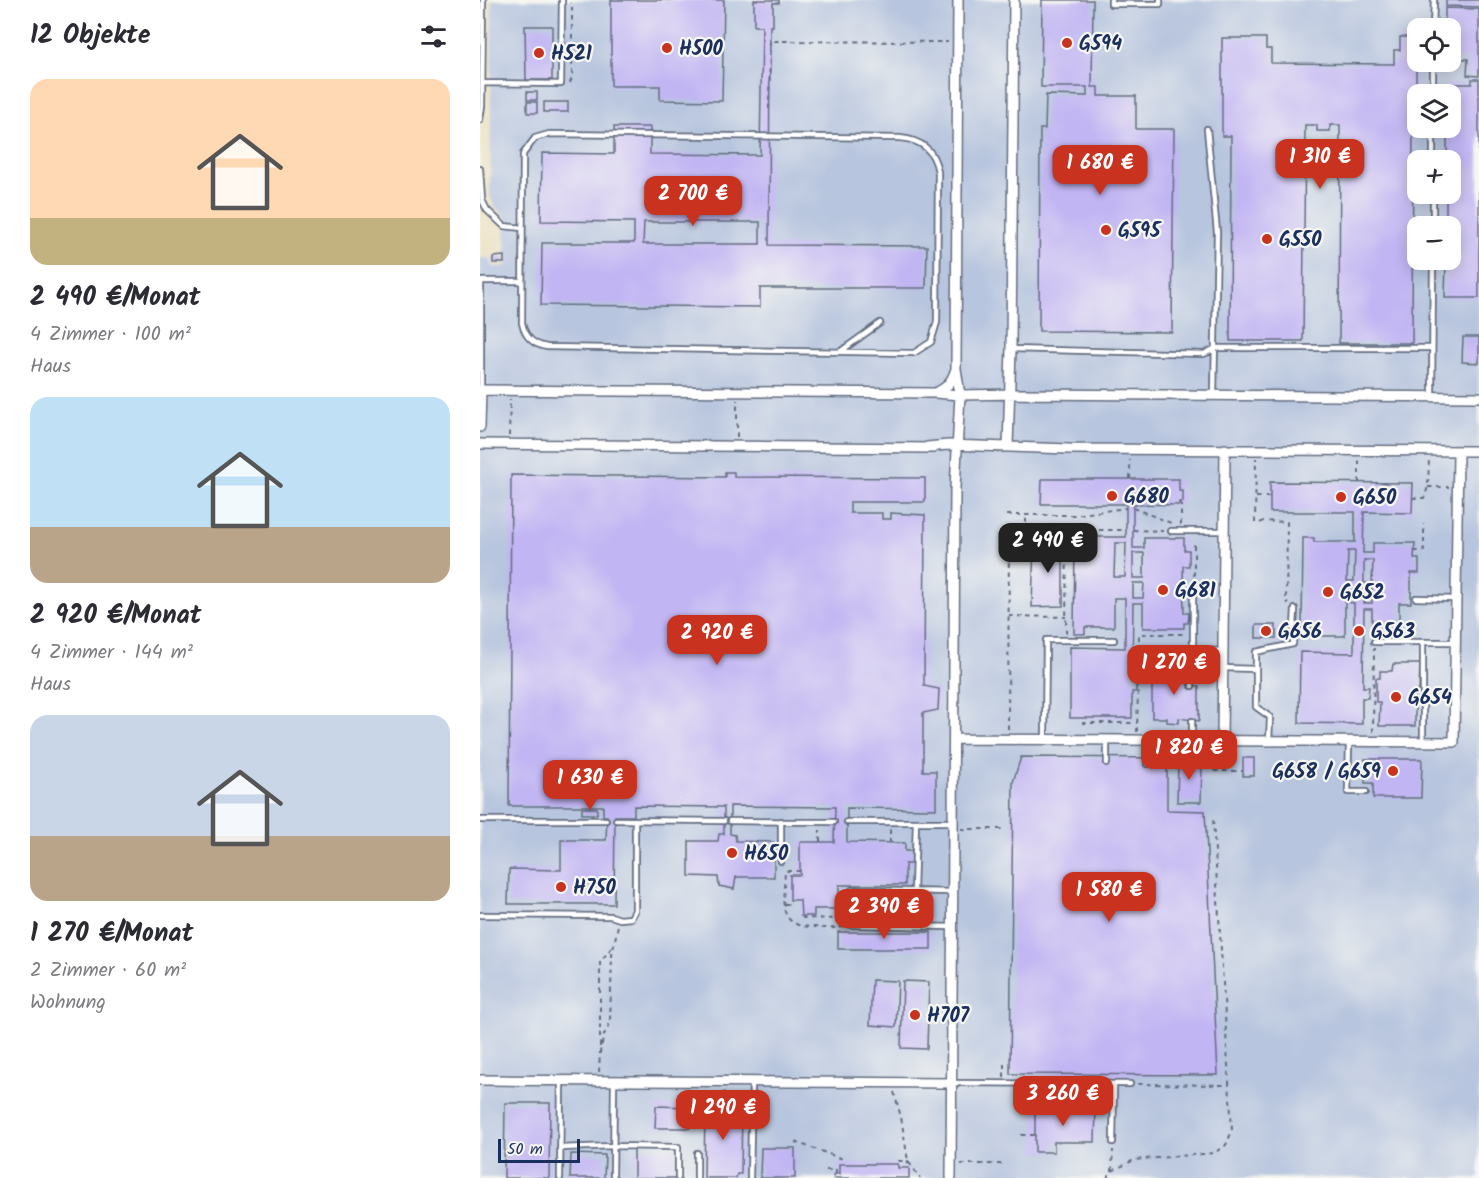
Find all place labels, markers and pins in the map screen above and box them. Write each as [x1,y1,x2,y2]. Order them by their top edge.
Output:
place label: G594 [1079,29,1122,61]
place label: H500 [679,34,723,66]
marker: G594 [1060,36,1074,50]
place label: H521 [551,39,592,71]
marker: H500 [660,41,674,55]
marker: H521 [532,46,546,60]
pin: 1 310 € [1265,139,1375,190]
pin: 1 680 € [1045,145,1155,196]
pin: 2 700 € [638,176,748,227]
place label: G595 [1118,216,1162,248]
marker: G595 [1099,223,1113,237]
place label: G550 [1279,225,1322,257]
marker: G550 [1260,232,1274,246]
place label: G680 [1124,482,1170,514]
place label: G650 [1353,483,1397,515]
marker: G680 [1105,489,1119,503]
marker: G650 [1334,490,1348,504]
pin: 2 490 € [993,523,1103,574]
place label: G681 [1175,576,1216,608]
place label: G652 [1340,578,1385,610]
marker: G681 [1156,583,1170,597]
marker: G652 [1321,585,1335,599]
pin: 2 920 € [662,615,772,666]
place label: G656 [1278,617,1322,649]
place label: G563 [1371,617,1415,649]
marker: G656 [1259,624,1273,638]
marker: G563 [1352,624,1366,638]
pin: 1 270 € [1119,645,1229,696]
place label: G654 [1408,683,1452,715]
marker: G654 [1389,690,1403,704]
pin: 1 820 € [1134,730,1244,781]
place label: G658 / G659 [1272,757,1381,789]
pin: 1 630 € [535,760,645,811]
marker: G658 / G659 [1386,764,1400,778]
place label: H650 [744,839,789,871]
marker: H650 [725,846,739,860]
pin: 1 580 € [1054,872,1164,923]
place label: H750 [573,873,617,905]
marker: H750 [554,880,568,894]
pin: 2 390 € [829,889,939,940]
place label: H707 [927,1001,970,1033]
marker: H707 [908,1008,922,1022]
pin: 3 260 € [1008,1076,1118,1127]
pin: 1 290 € [668,1090,778,1141]

